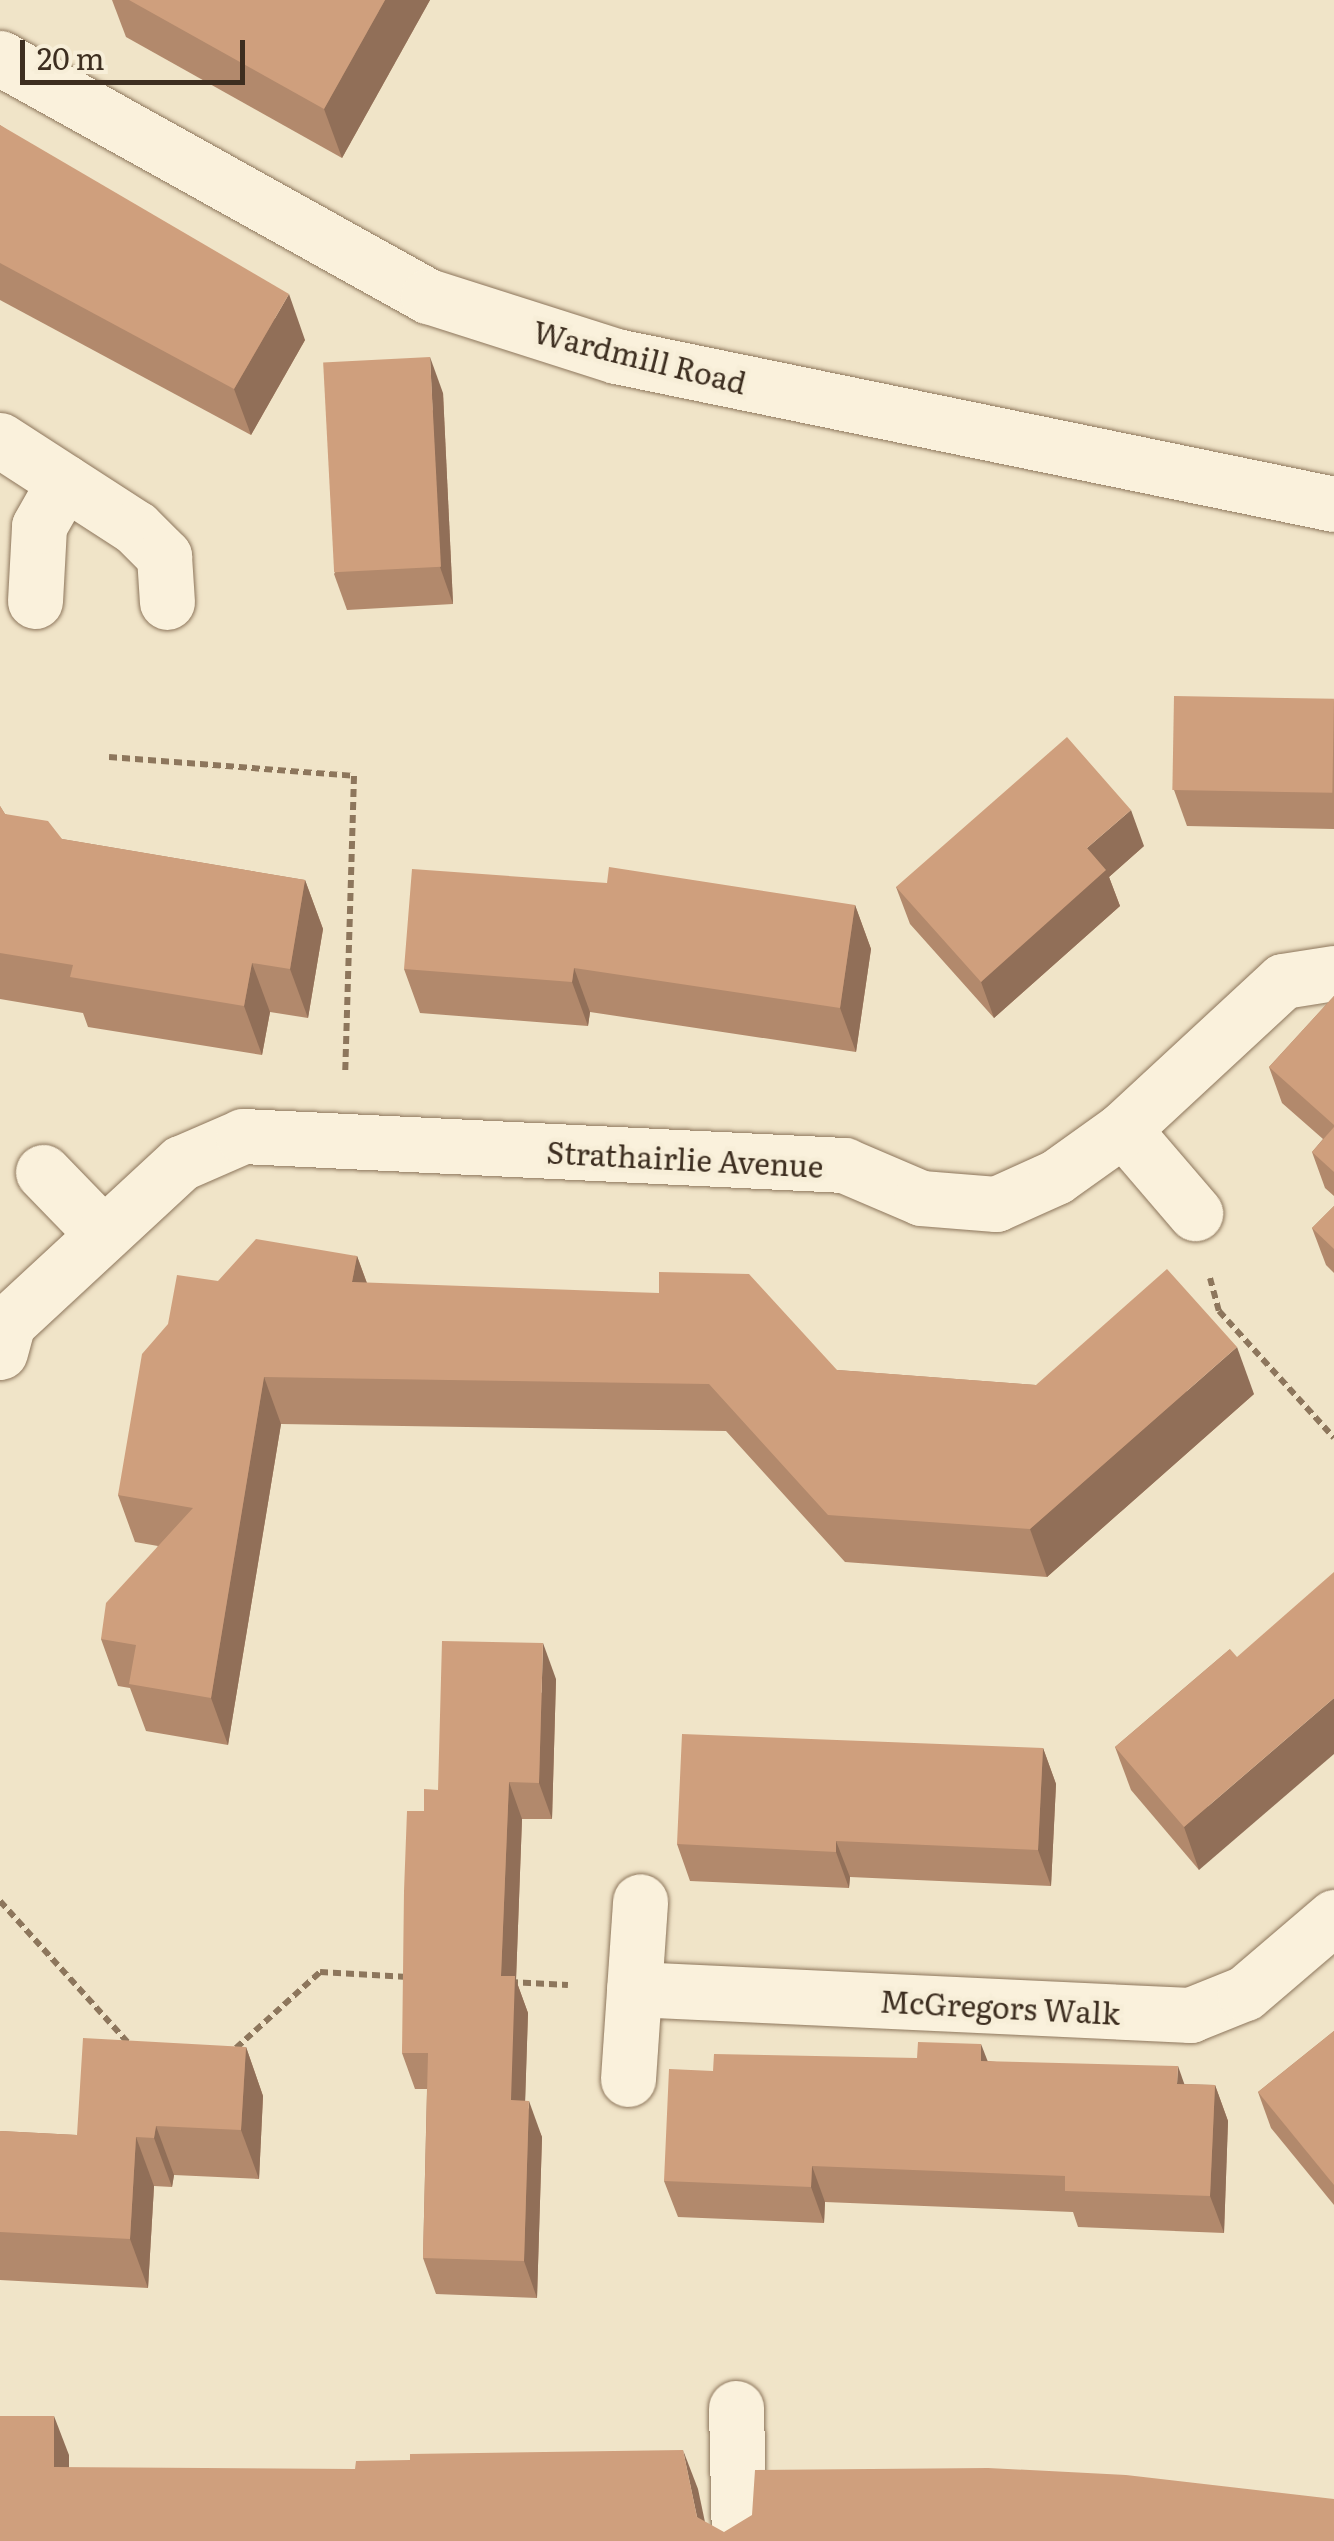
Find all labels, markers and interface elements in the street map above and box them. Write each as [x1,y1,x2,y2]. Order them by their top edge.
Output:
scale bar [25,20,250,82]
text: 20 m [37,35,105,79]
street label: Wardmill Road [530,312,750,400]
street label: Strathairlie Avenue [546,1133,824,1183]
street label: McGregors Walk [879,1982,1121,2030]

